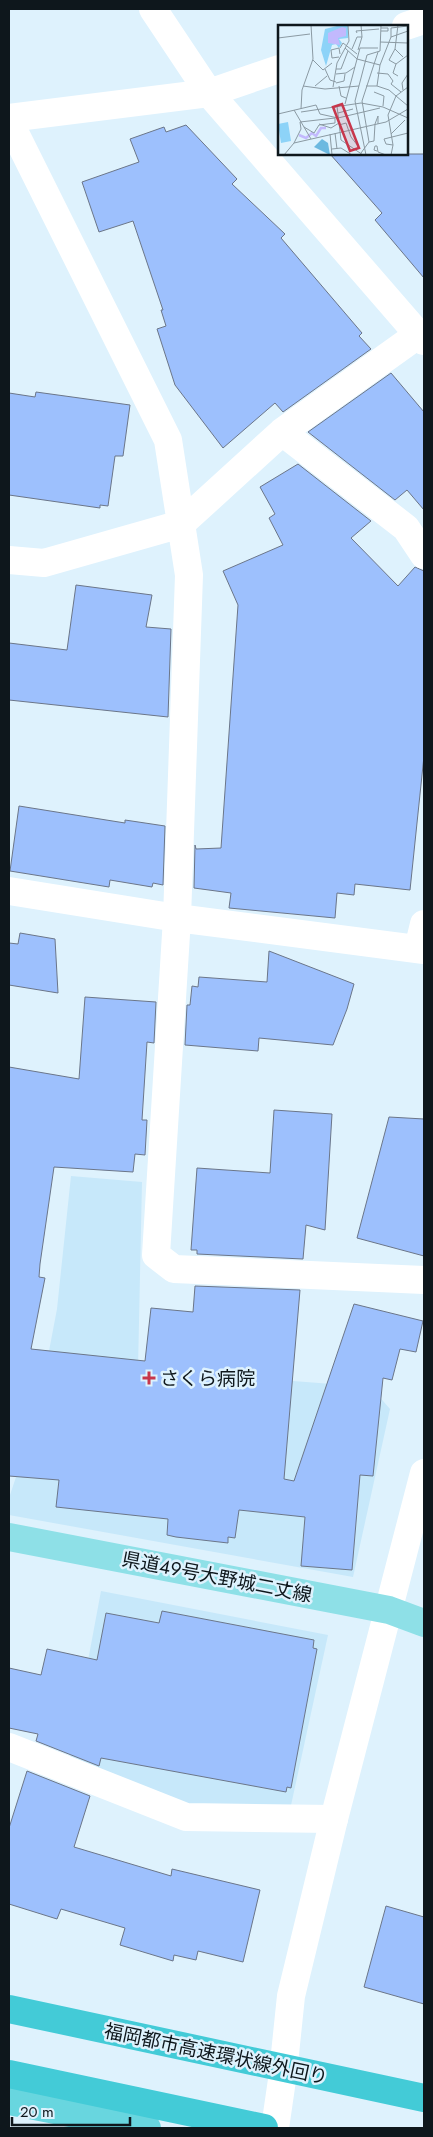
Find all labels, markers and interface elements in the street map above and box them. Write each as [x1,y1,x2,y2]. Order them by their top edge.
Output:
inset map [278,25,408,155]
place label: さくら病院 [160,1365,255,1392]
marker: さくら病院 [142,1371,156,1385]
street label: 県道49号大野城二丈線 [120,1545,314,1609]
street label: 福岡都市高速環状線外回り [102,2017,330,2091]
scale bar [12,2094,130,2126]
text: 20 m [20,2101,54,2123]

